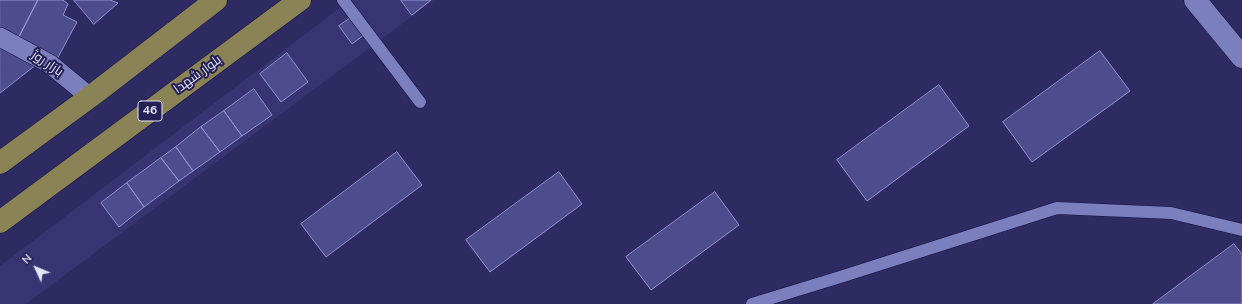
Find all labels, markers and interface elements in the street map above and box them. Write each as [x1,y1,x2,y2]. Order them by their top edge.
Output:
street label: بازار روژ [28,48,66,80]
street label: بلوار شهدا [171,53,225,97]
road number: 46 [138,101,162,121]
north arrow [16,248,56,288]
text: N [19,251,35,267]

